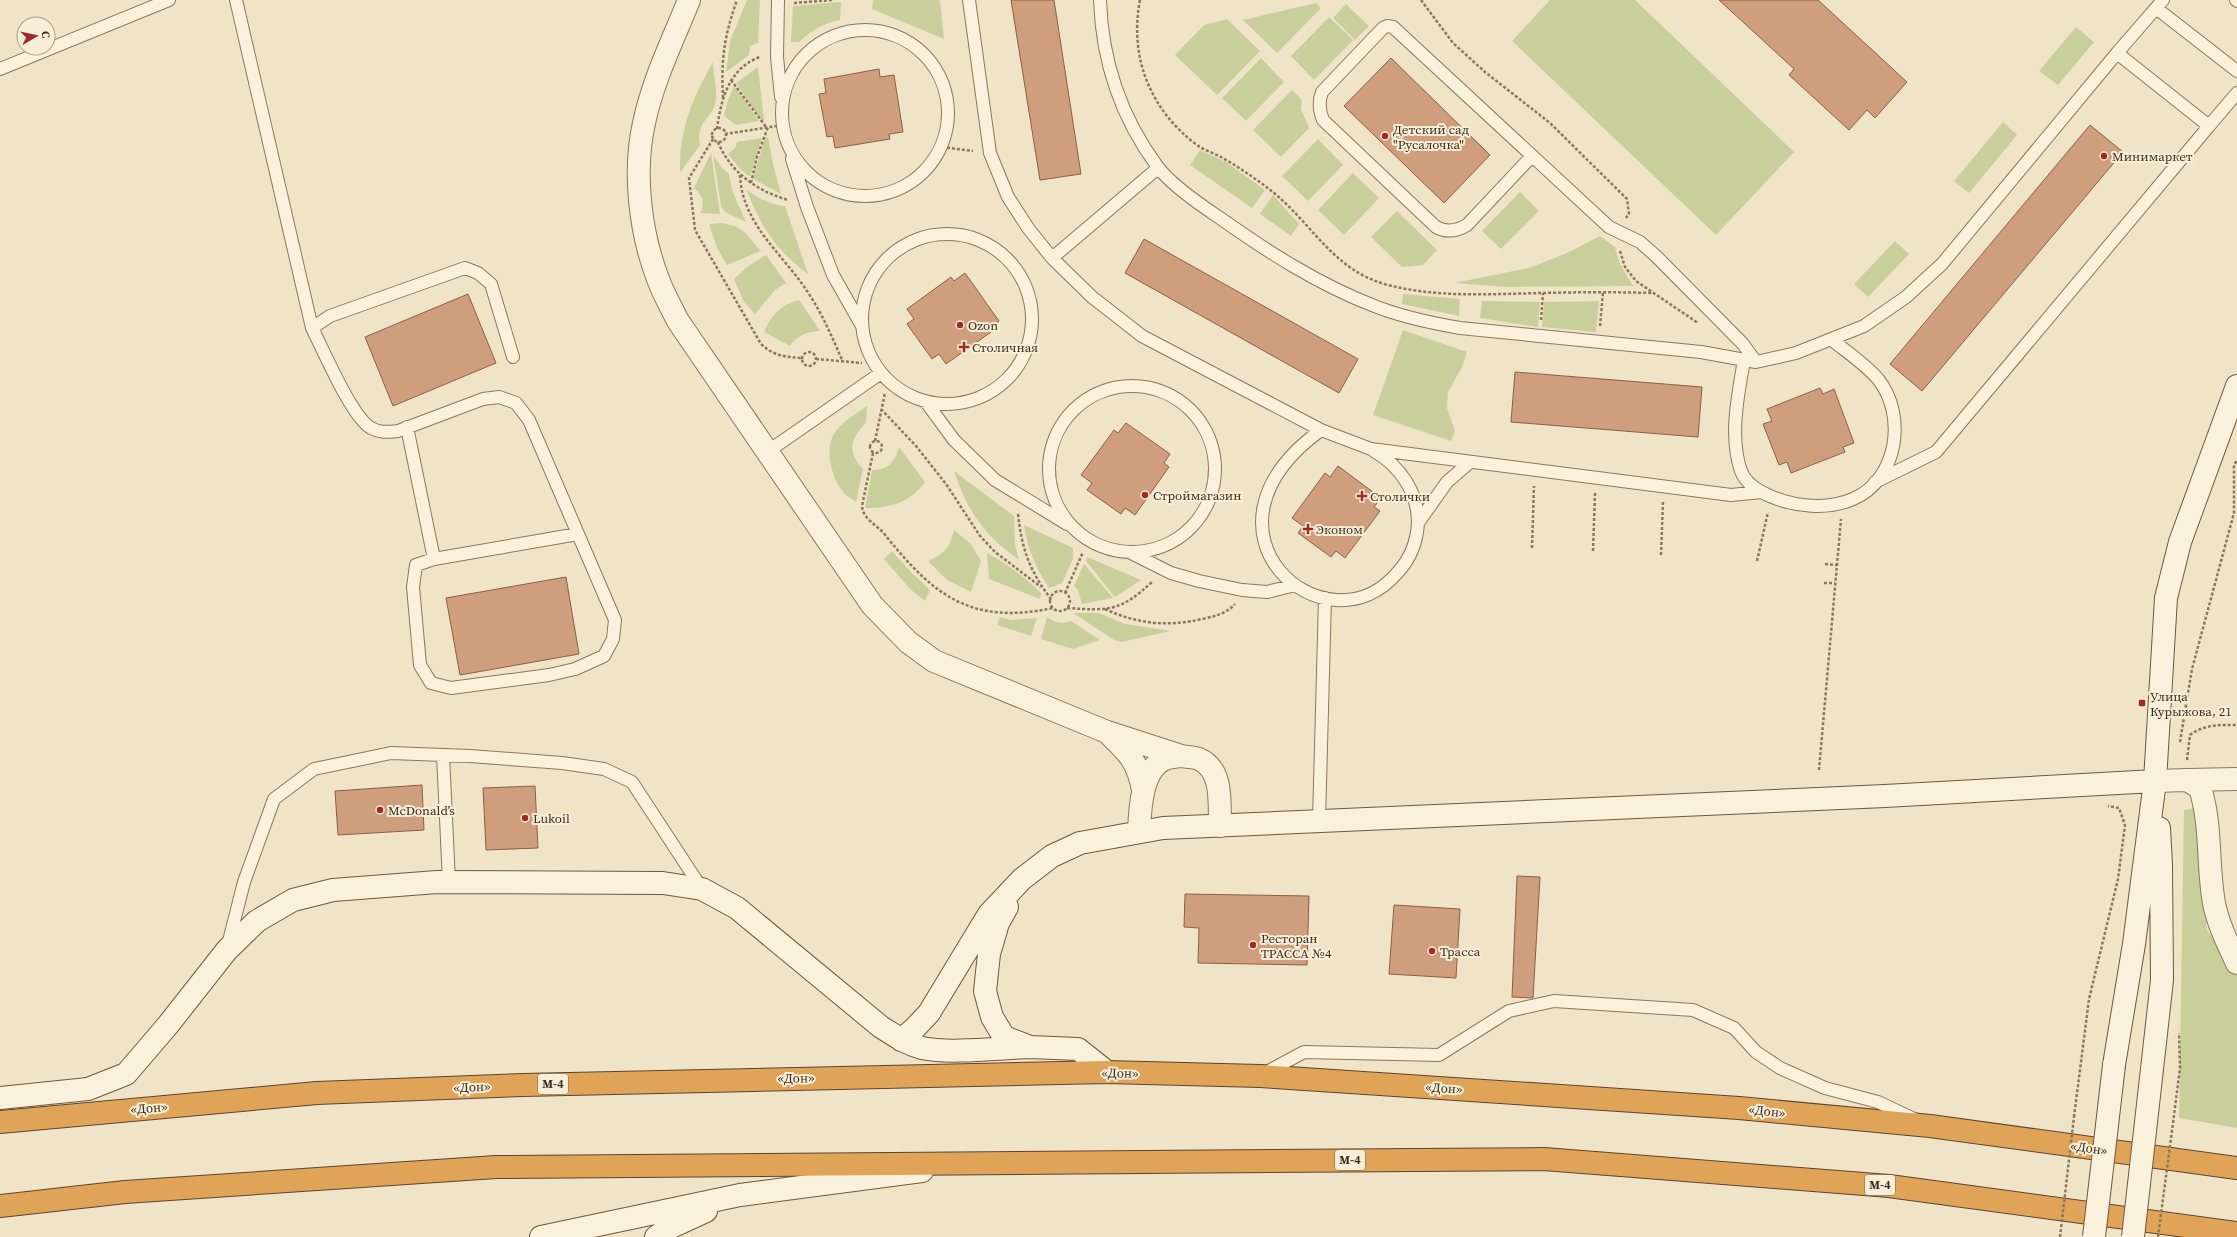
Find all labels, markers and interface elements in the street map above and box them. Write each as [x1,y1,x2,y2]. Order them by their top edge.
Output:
north arrow [16,16,56,56]
text: С [37,30,53,39]
place label: Детский сад "Русалочка" [1393,121,1469,153]
marker: Детский сад "Русалочка" [1380,131,1390,141]
place label: Минимаркет [2112,148,2193,165]
marker: Минимаркет [2099,151,2109,161]
place label: Ozon [968,317,998,334]
marker: Ozon [955,320,965,330]
place label: Столичная [972,339,1038,356]
marker: Столичная [959,342,969,352]
place label: Строймагазин [1153,487,1241,504]
place label: Столички [1370,488,1430,505]
marker: Строймагазин [1140,490,1150,500]
marker: Столички [1357,491,1367,501]
place label: Эконом [1316,521,1363,538]
marker: Эконом [1303,524,1313,534]
place label: Улица Курыжова, 21 [2150,688,2232,720]
marker: Улица Курыжова, 21 [2137,698,2147,708]
place label: McDonald’s [388,802,455,819]
marker: McDonald’s [375,805,385,815]
place label: Lukoil [533,810,570,827]
marker: Lukoil [520,813,530,823]
place label: Ресторан ТРАССА №4 [1261,930,1332,962]
marker: Ресторан ТРАССА №4 [1248,940,1258,950]
place label: Трасса [1440,943,1481,960]
marker: Трасса [1427,946,1437,956]
street label: «Дон» [1101,1064,1139,1082]
street label: «Дон» [777,1069,815,1087]
road number: М-4 [538,1074,568,1094]
street label: «Дон» [453,1078,491,1096]
street label: «Дон» [1425,1078,1463,1098]
street label: «Дон» [130,1098,168,1118]
street label: «Дон» [1748,1101,1786,1121]
street label: «Дон» [2070,1137,2108,1159]
road number: М-4 [1335,1150,1365,1170]
road number: М-4 [1865,1175,1895,1195]

